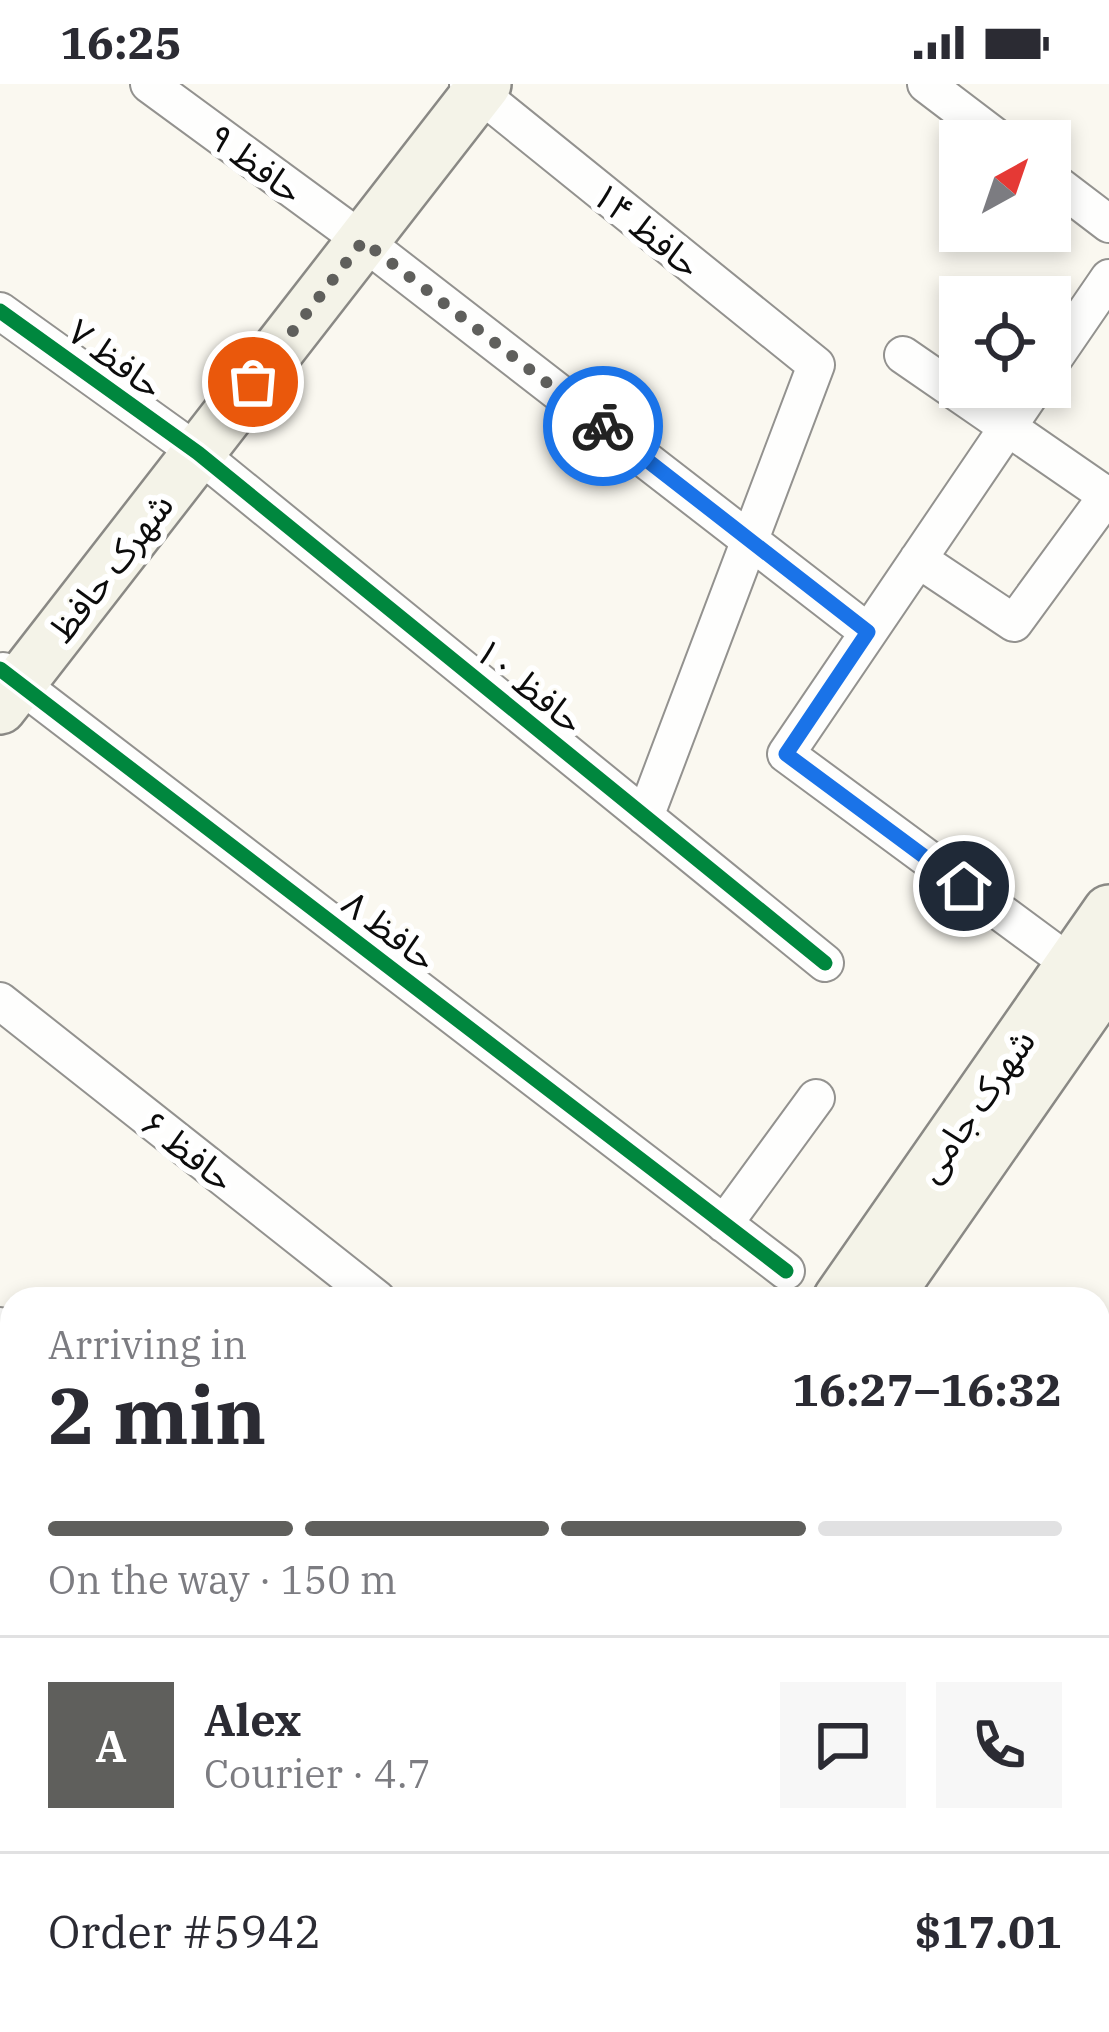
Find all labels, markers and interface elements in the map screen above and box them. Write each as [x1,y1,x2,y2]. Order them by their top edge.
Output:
text: 16:25 [60,13,182,71]
street label: حافظ ۹ [199,113,313,213]
north arrow [939,120,1071,252]
map controls [939,120,1071,408]
street label: حافظ ۱۴ [583,171,711,287]
button: locate [939,276,1071,408]
street label: حافظ ۷ [59,308,173,408]
pin [202,331,304,433]
icon: bag [220,349,286,415]
courier [543,366,663,486]
icon: bike [570,393,636,459]
street label: شهرک حافظ [37,483,183,651]
street label: حافظ ۱۰ [466,627,594,743]
pin [913,835,1015,937]
icon: home [931,853,997,919]
street label: حافظ ۸ [333,879,447,981]
street label: شهرک جامی [905,1019,1045,1191]
street label: حافظ ۶ [132,1099,244,1201]
text: Arriving in [48,1319,247,1370]
text: 16:27–16:32 [792,1360,1062,1418]
text: 2 min [48,1364,266,1465]
text: On the way · 150 m [48,1554,397,1605]
button: chat [780,1682,906,1808]
button: phone [936,1682,1062,1808]
text: Alex [204,1690,301,1748]
text: A [95,1716,127,1774]
text: Courier · 4.7 [204,1748,431,1799]
text: Order #5942 [48,1902,321,1960]
text: $17.01 [915,1902,1062,1960]

